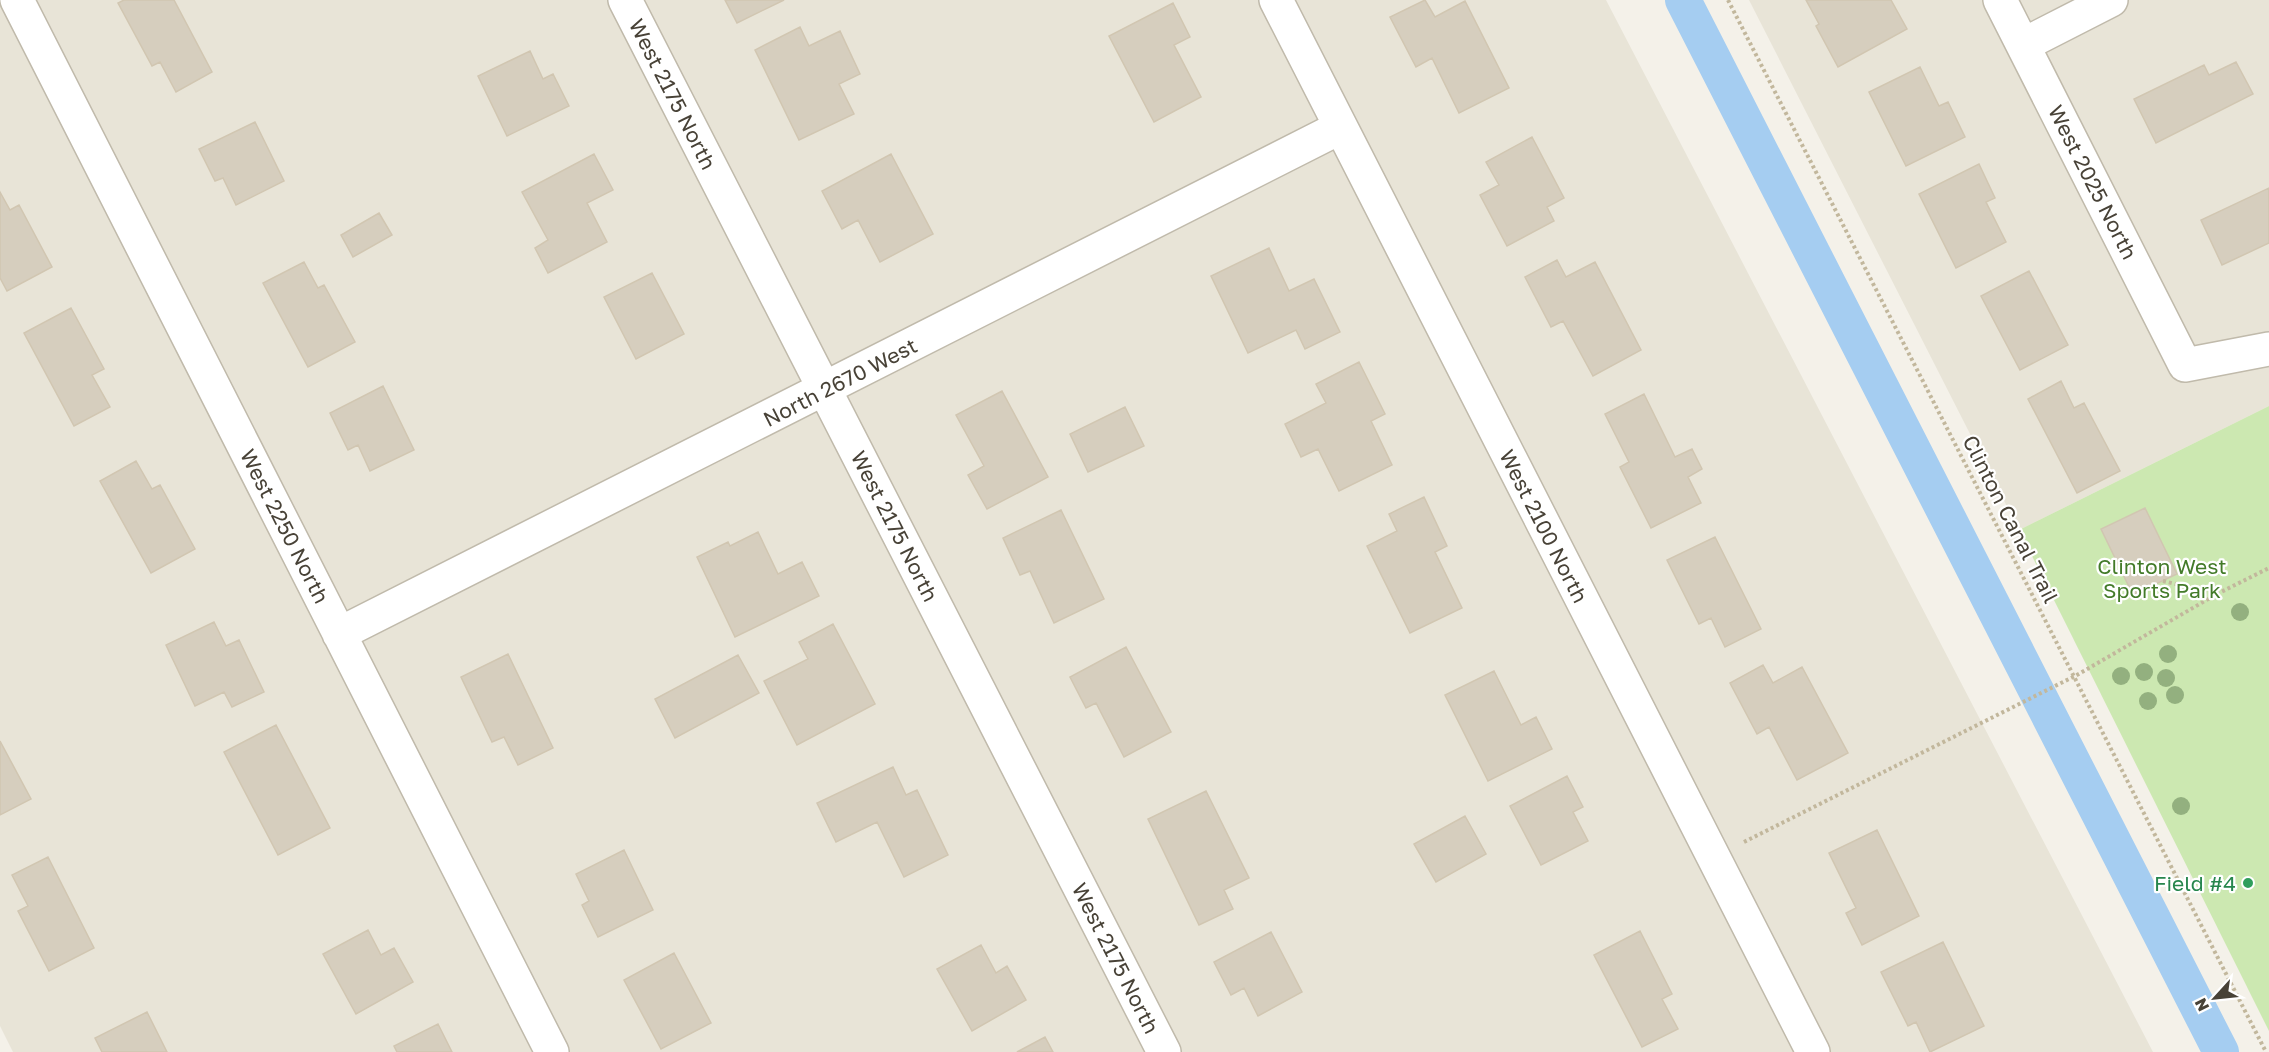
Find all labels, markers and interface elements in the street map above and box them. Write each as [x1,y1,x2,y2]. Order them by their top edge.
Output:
street label: West 2175 North [624,14,722,174]
street label: West 2025 North [2043,101,2143,263]
street label: North 2670 West [759,332,921,432]
street label: Clinton Canal Trail [1957,431,2065,607]
street label: West 2250 North [235,445,335,607]
street label: West 2100 North [1494,445,1594,607]
street label: West 2175 North [846,446,944,606]
park label: Clinton West Sports Park [2097,553,2227,603]
place label: Field #4 [2154,870,2236,896]
marker: Field #4 [2241,876,2255,890]
street label: West 2175 North [1067,878,1165,1038]
north arrow [2185,968,2245,1028]
text: N [2190,995,2213,1015]

